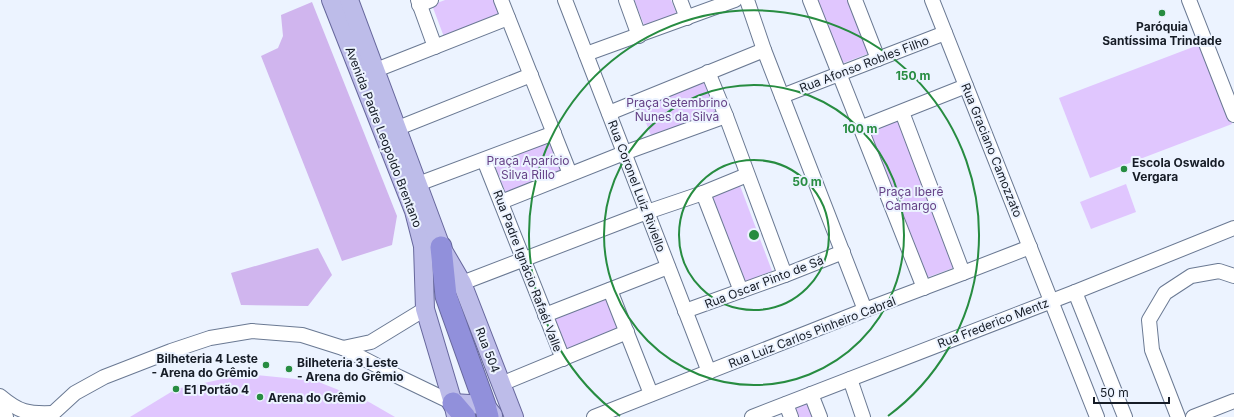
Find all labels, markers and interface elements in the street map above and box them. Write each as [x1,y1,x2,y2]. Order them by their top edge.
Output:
marker: Paróquia Santíssima Trindade [1157,8,1167,18]
place label: Paróquia Santíssima Trindade [1102,19,1222,48]
street label: Rua Afonso Robles Filho [797,32,931,96]
street label: Avenida Padre Leopoldo Brentano [343,44,425,230]
text: 150 m [896,68,930,83]
street label: Rua Graciano Camozzato [958,81,1026,219]
park label: Praça Setembrino Nunes da Silva [626,95,728,124]
street label: Rua Coronel Luiz Riviello [605,118,669,254]
text: 100 m [842,121,878,136]
park label: Praça Aparício Silva Rillo [486,153,570,182]
place label: Escola Oswaldo Vergara [1132,155,1225,184]
marker: Escola Oswaldo Vergara [1119,164,1129,174]
text: 50 m [792,174,822,189]
park label: Praça Iberê Camargo [879,184,943,213]
street label: Rua Padre Ignácio Rafaél Valle [490,188,566,354]
centre of rings [747,228,761,242]
street label: Rua Oscar Pinto de Sá [702,252,826,312]
street label: Rua Luiz Carlos Pinheiro Cabral [726,293,898,371]
street label: Rua Frederico Mentz [935,295,1051,351]
street label: Rua 504 [472,325,504,375]
place label: Bilheteria 4 Leste - Arena do Grêmio [151,351,258,380]
place label: Bilheteria 3 Leste - Arena do Grêmio [297,355,404,384]
marker: Bilheteria 4 Leste - Arena do Grêmio [261,360,271,370]
marker: Bilheteria 3 Leste - Arena do Grêmio [284,364,294,374]
scale bar [1094,379,1169,405]
place label: E1 Portão 4 [184,382,249,397]
marker: E1 Portão 4 [171,384,181,394]
text: 50 m [1100,385,1129,400]
place label: Arena do Grêmio [268,390,366,405]
marker: Arena do Grêmio [255,392,265,402]

